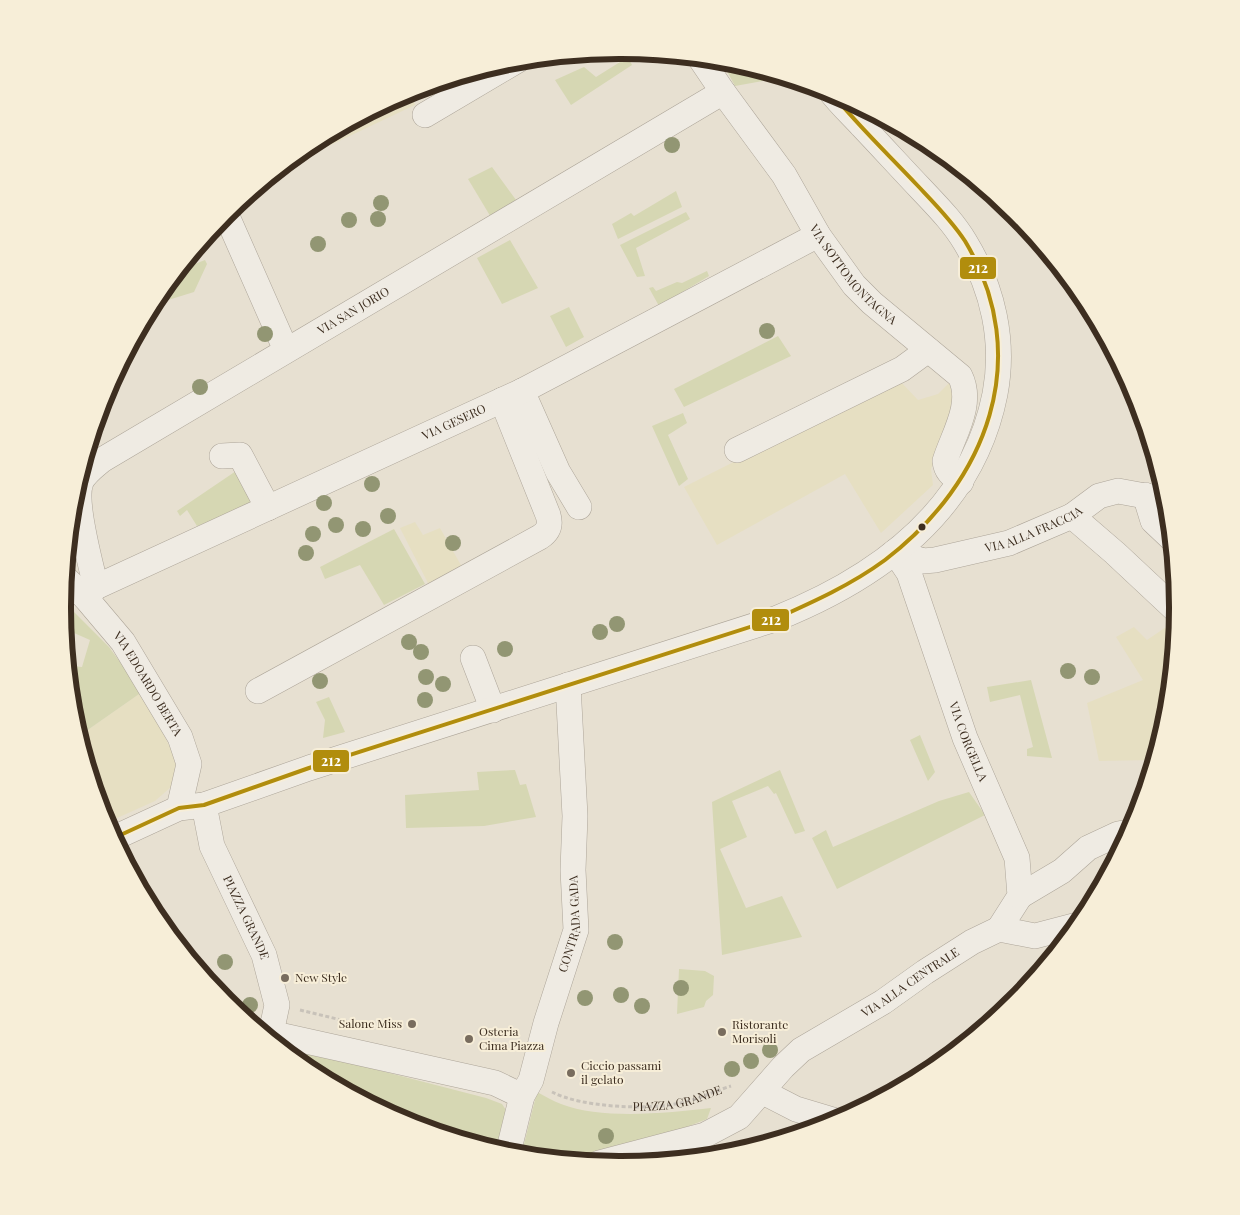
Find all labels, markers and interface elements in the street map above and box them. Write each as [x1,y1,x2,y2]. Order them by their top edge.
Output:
street label: VIA SOTTOMONTAGNA [806,220,901,328]
line badge: 212 [959,256,997,280]
text: 212 [968,258,988,277]
street label: VIA SAN JORIO [313,283,392,338]
street label: VIA GESERO [418,400,488,443]
street label: VIA ALLA FRACCIA [982,502,1085,556]
unlabelled marker [917,522,927,532]
line badge: 212 [751,608,790,632]
text: 212 [761,610,781,629]
street label: VIA EDOARDO BERTA [110,627,187,739]
street label: VIA CORGELLA [946,698,992,784]
line badge: 212 [312,749,350,773]
text: 212 [321,751,341,770]
street label: PIAZZA GRANDE [220,872,274,961]
street label: CONTRADA GADA [554,875,583,974]
street label: VIA ALLA CENTRALE [857,943,962,1021]
place label: New Style [295,969,347,985]
marker: New Style [279,972,291,984]
place label: Salone Miss [339,1015,402,1031]
place label: Ristorante Morisoli [732,1016,788,1046]
marker: Salone Miss [406,1018,418,1030]
place label: Osteria Cima Piazza [479,1023,544,1053]
marker: Ristorante Morisoli [716,1026,728,1038]
marker: Osteria Cima Piazza [463,1033,475,1045]
place label: Ciccio passami il gelato [581,1057,662,1087]
marker: Ciccio passami il gelato [565,1067,577,1079]
street label: PIAZZA GRANDE [632,1081,724,1114]

